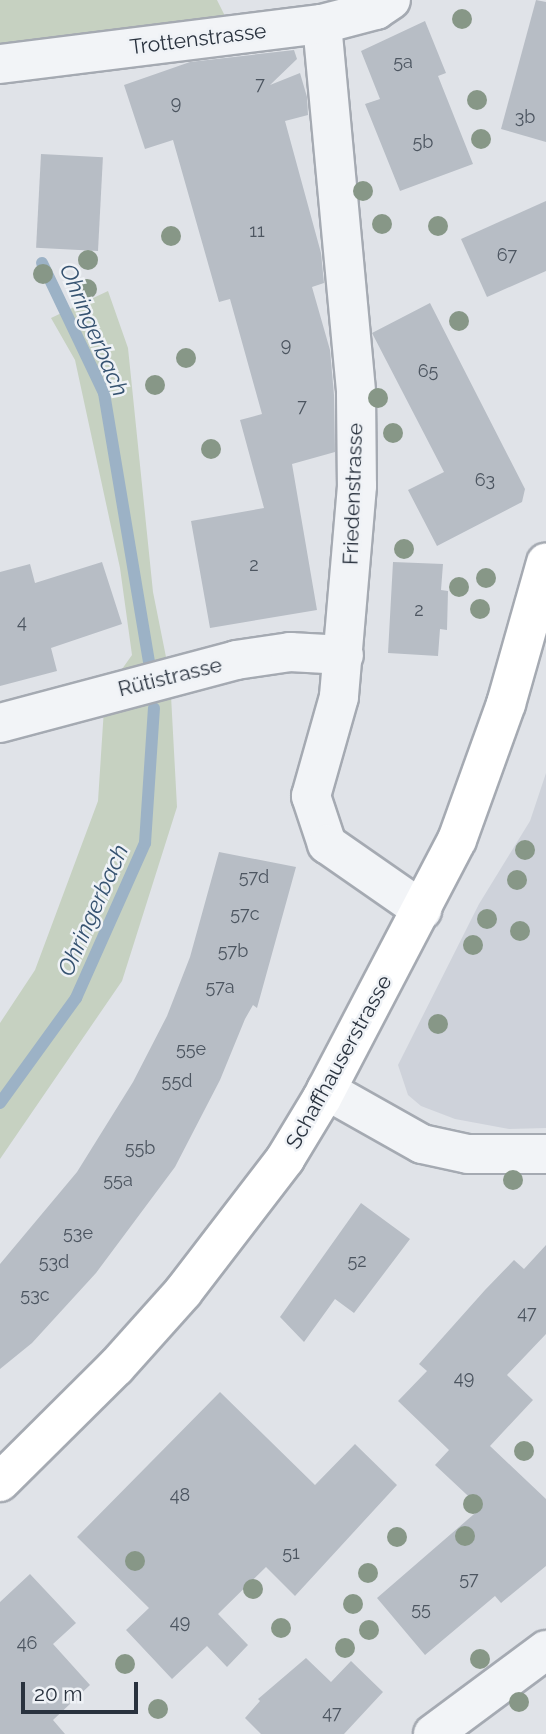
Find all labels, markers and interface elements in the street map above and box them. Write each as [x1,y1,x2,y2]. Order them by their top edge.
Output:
street label: Trottenstrasse [128,18,268,60]
house number: 5a [393,51,413,73]
house number: 7 [255,73,265,95]
house number: 9 [171,92,181,114]
house number: 3b [515,106,535,128]
house number: 5b [413,131,433,153]
house number: 11 [249,220,265,242]
house number: 67 [497,244,517,266]
water label: Ohringerbach [54,260,134,400]
house number: 9 [281,334,291,356]
house number: 65 [418,360,438,382]
house number: 7 [297,395,307,417]
street label: Friedenstrasse [338,423,368,565]
house number: 63 [475,469,495,491]
house number: 2 [249,554,259,576]
house number: 2 [414,599,424,621]
house number: 4 [17,611,27,633]
street label: Rütistrasse [115,652,225,702]
water label: Ohringerbach [52,840,134,980]
house number: 57d [239,866,269,888]
house number: 57c [230,903,260,925]
house number: 57b [218,940,248,962]
street label: Schaffhauserstrasse [281,971,397,1153]
house number: 57a [205,976,235,998]
house number: 55e [176,1038,206,1060]
house number: 55d [162,1070,192,1092]
house number: 55b [125,1137,155,1159]
house number: 55a [103,1169,133,1191]
house number: 53e [63,1222,93,1244]
house number: 52 [347,1250,367,1272]
house number: 53d [39,1251,69,1273]
house number: 53c [20,1284,50,1306]
house number: 47 [517,1302,537,1324]
house number: 49 [454,1367,474,1389]
house number: 48 [170,1484,190,1506]
house number: 51 [282,1542,300,1564]
house number: 57 [459,1568,479,1590]
house number: 55 [411,1598,431,1620]
house number: 49 [170,1611,190,1633]
house number: 46 [17,1632,37,1654]
scale bar [24,1668,142,1712]
text: 20 m [34,1681,82,1706]
house number: 47 [322,1702,342,1724]

